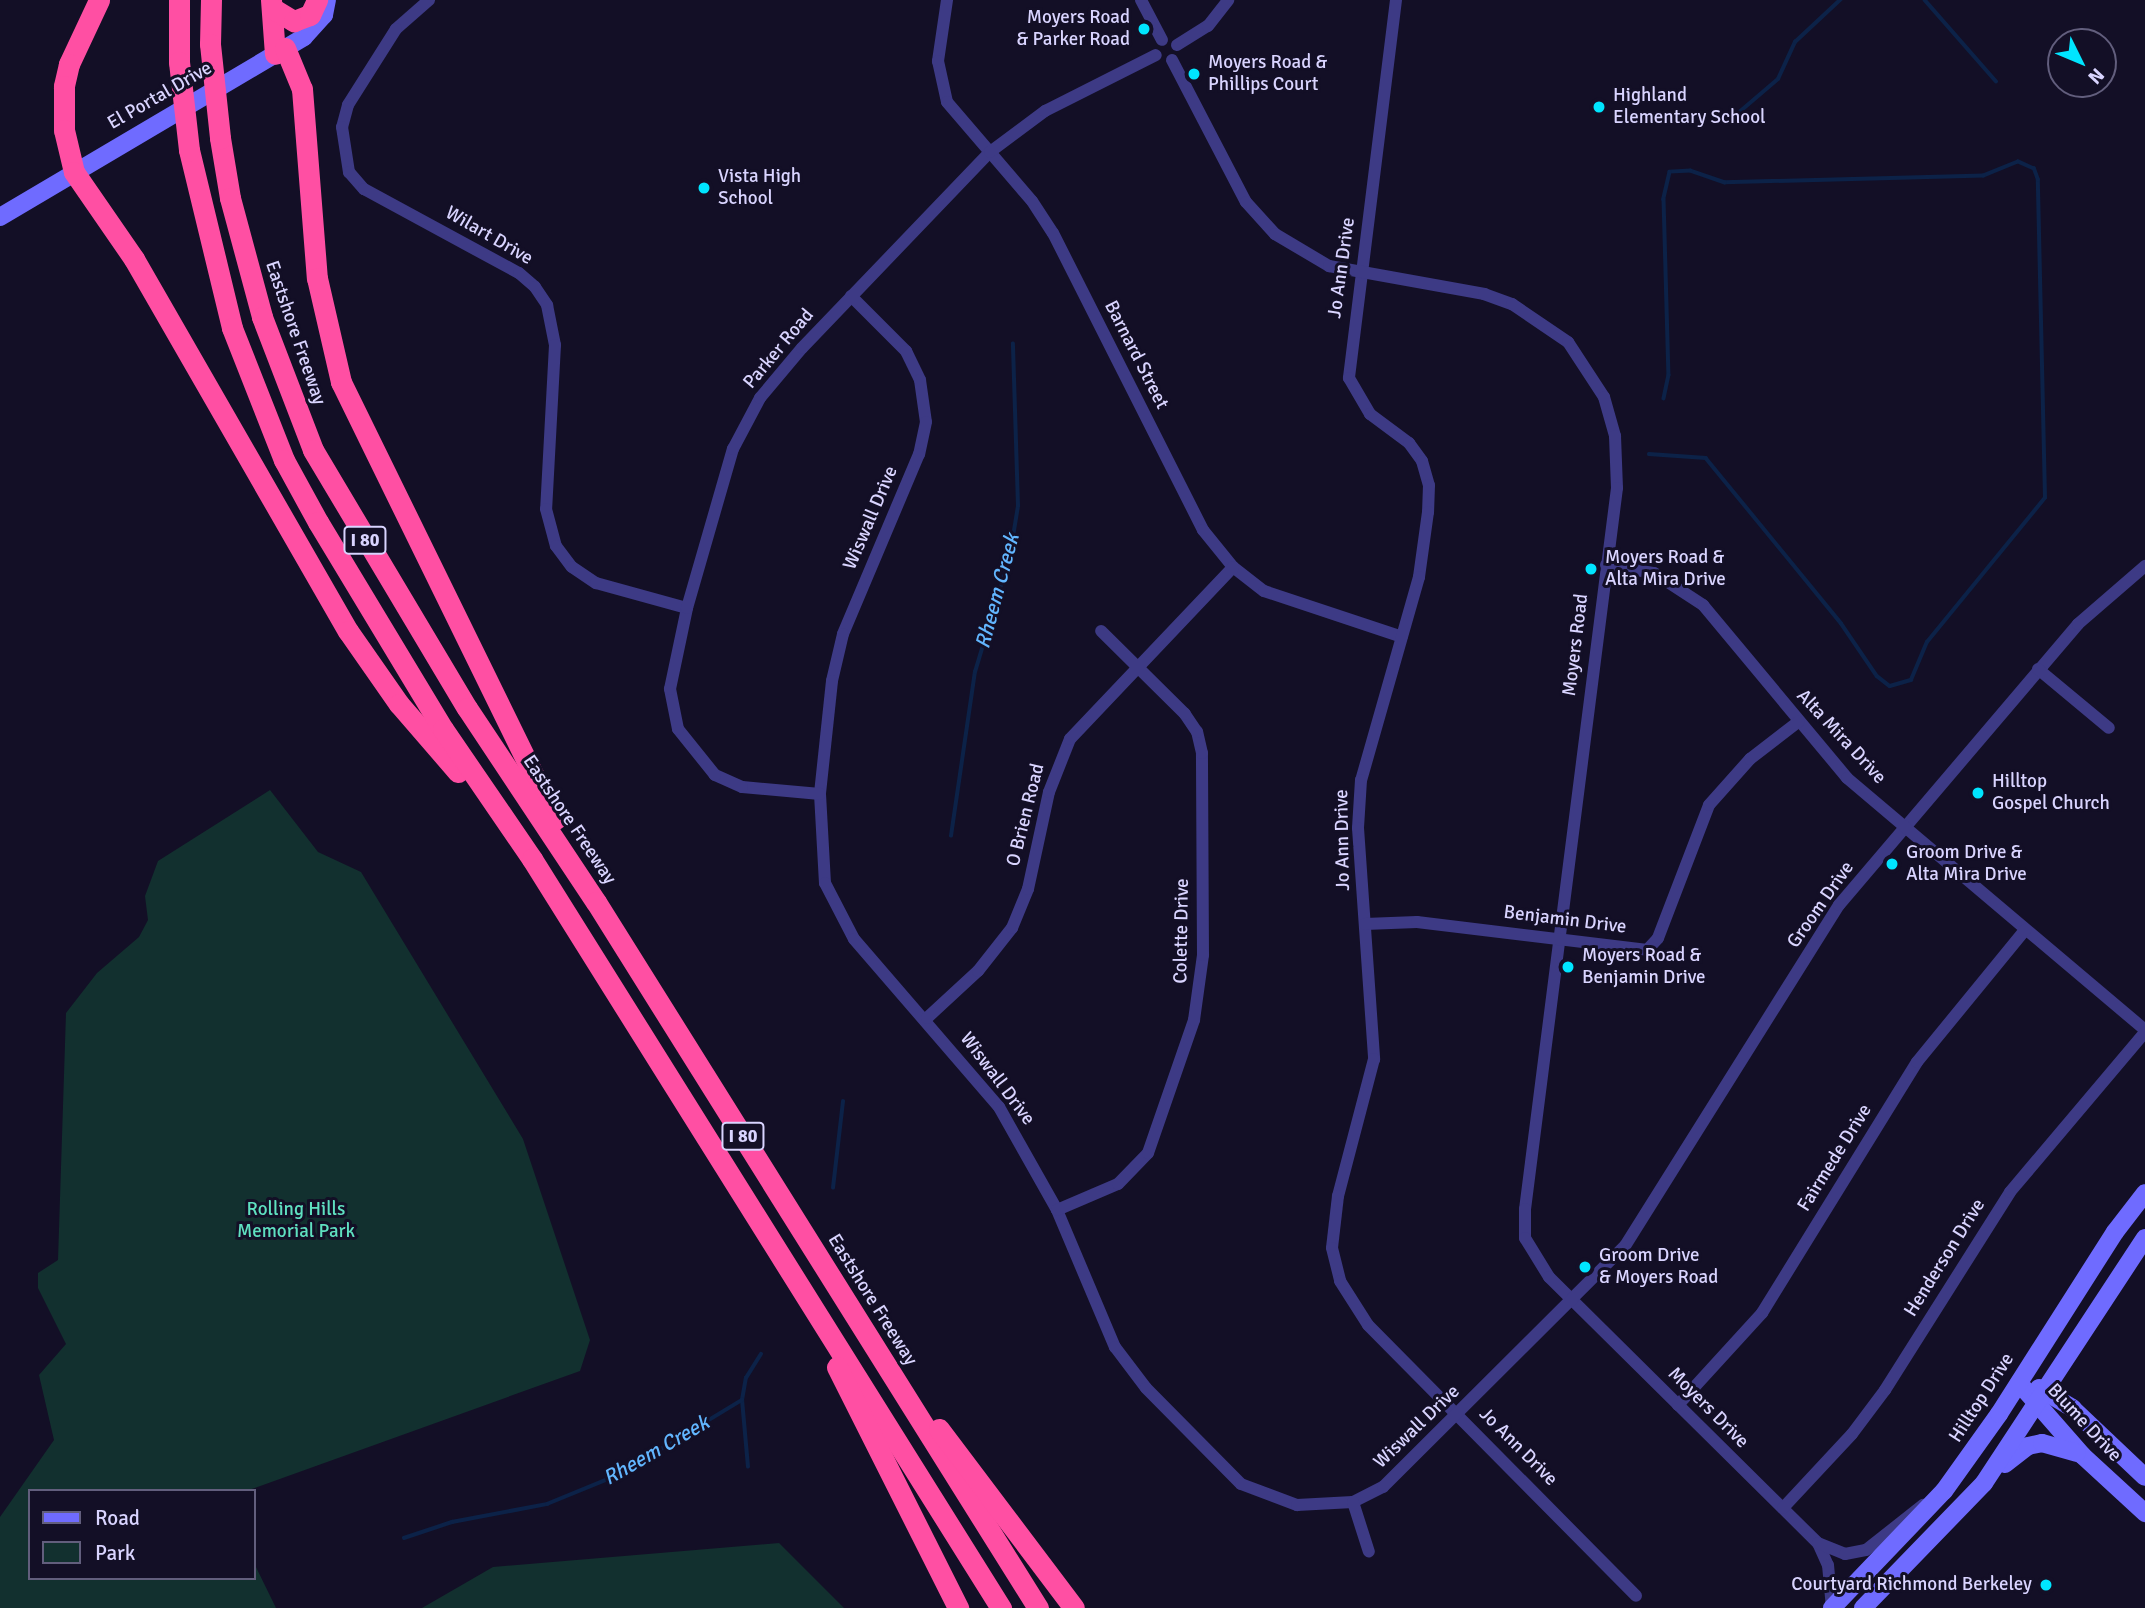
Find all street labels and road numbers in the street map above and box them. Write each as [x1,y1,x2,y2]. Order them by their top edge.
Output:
street label: El Portal Drive [104,57,216,135]
street label: Wilart Drive [441,202,537,270]
street label: Jo Ann Drive [1324,216,1360,320]
street label: Eastshore Freeway [260,258,330,408]
street label: Barnard Street [1099,297,1173,413]
street label: Parker Road [739,304,819,394]
street label: Wiswall Drive [839,463,903,573]
road number: I 80 [342,526,388,554]
street label: Moyers Road [1558,592,1594,698]
street label: Alta Mira Drive [1791,685,1891,789]
street label: Eastshore Freeway [517,751,621,889]
street label: O Brien Road [1002,761,1050,869]
street label: Jo Ann Drive [1331,789,1355,891]
street label: Groom Drive [1783,857,1859,953]
street label: Colette Drive [1170,878,1194,984]
street label: Benjamin Drive [1502,901,1628,939]
street label: Wiswall Drive [955,1028,1039,1130]
street label: Fairmede Drive [1793,1100,1877,1216]
road number: I 80 [720,1121,766,1150]
street label: Henderson Drive [1900,1195,1990,1321]
street label: Eastshore Freeway [822,1230,922,1370]
street label: Hilltop Drive [1945,1349,2019,1447]
street label: Moyers Drive [1663,1363,1753,1453]
street label: Blume Drive [2042,1379,2126,1467]
street label: Wiswall Drive [1369,1380,1465,1474]
street label: Jo Ann Drive [1474,1403,1562,1491]

